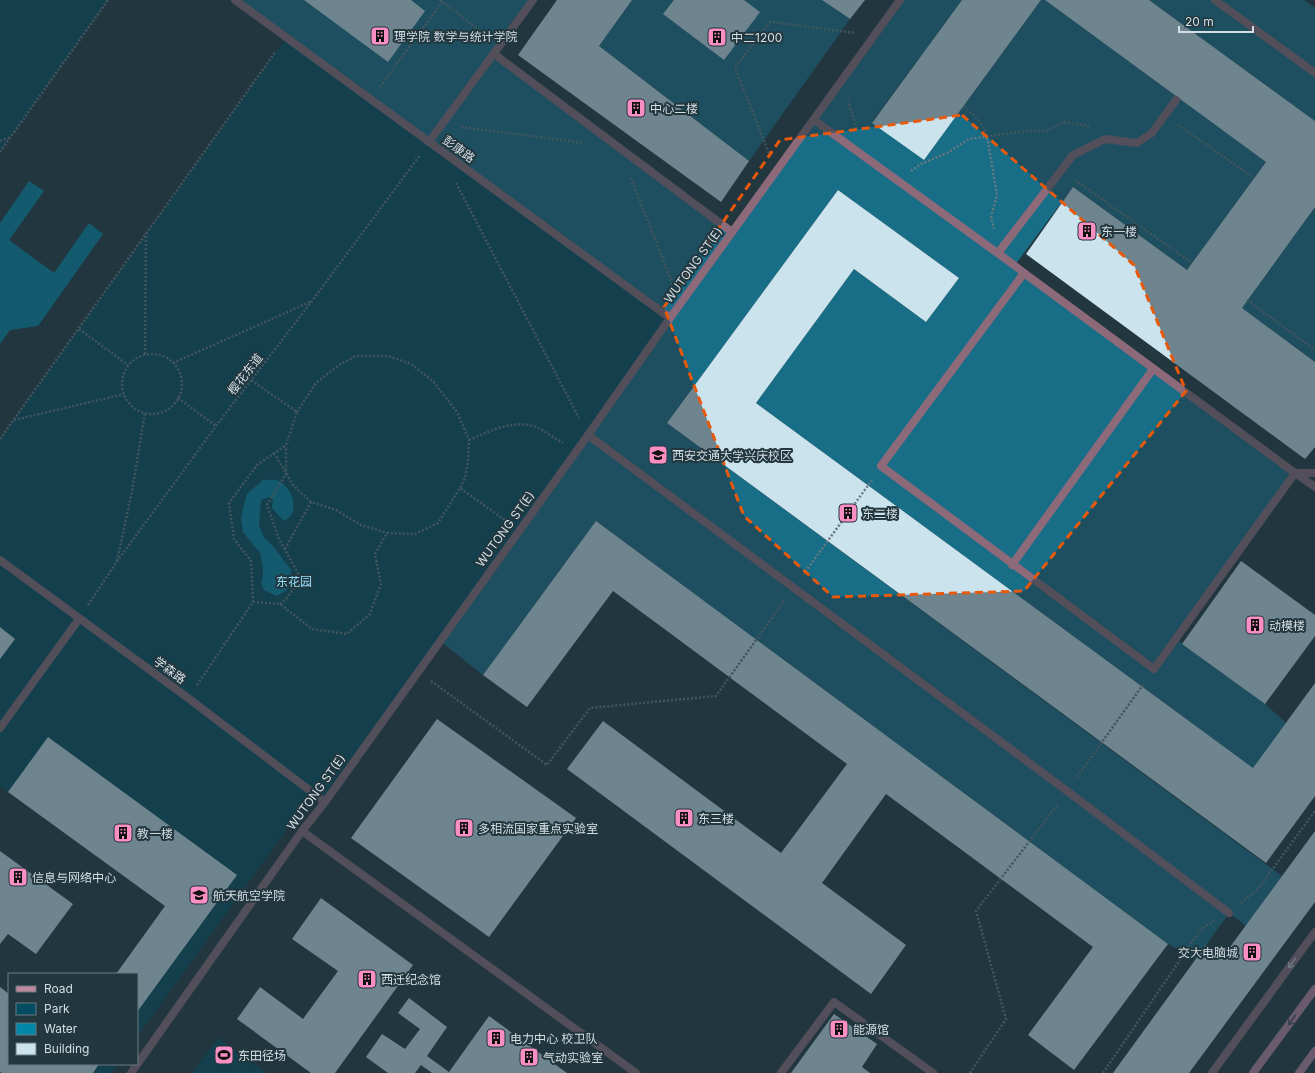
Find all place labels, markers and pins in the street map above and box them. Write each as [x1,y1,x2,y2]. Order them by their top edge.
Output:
building icon: 理学院 数学与统计学院 [369,25,391,47]
building icon: 中二1200 [706,26,728,48]
place label: 理学院 数学与统计学院 [394,29,517,44]
place label: 中二1200 [731,30,782,45]
building icon: 中心二楼 [625,97,647,119]
place label: 中心二楼 [650,101,698,116]
building icon: 东一楼 [1076,220,1098,242]
place label: 东一楼 [1101,224,1137,239]
school or university icon: 西安交通大学兴庆校区 [647,444,669,466]
place label: 西安交通大学兴庆校区 [672,448,792,463]
building icon: 东二楼 [837,502,859,524]
place label: 东二楼 [862,506,898,521]
building icon: 动模楼 [1244,614,1266,636]
place label: 动模楼 [1269,618,1305,633]
building icon: 东三楼 [673,807,695,829]
place label: 东三楼 [698,811,734,826]
building icon: 多相流国家重点实验室 [453,817,475,839]
place label: 多相流国家重点实验室 [478,821,598,836]
building icon: 教一楼 [112,822,134,844]
place label: 教一楼 [137,826,173,841]
building icon: 信息与网络中心 [7,866,29,888]
place label: 信息与网络中心 [32,870,116,885]
school or university icon: 航天航空学院 [188,884,210,906]
place label: 航天航空学院 [213,888,285,903]
building icon: 交大电脑城 [1241,941,1263,963]
place label: 交大电脑城 [1178,945,1238,960]
building icon: 西迁纪念馆 [356,968,378,990]
place label: 西迁纪念馆 [381,972,441,987]
building icon: 能源馆 [828,1018,850,1040]
place label: 能源馆 [853,1022,889,1037]
building icon: 电力中心 校卫队 [485,1027,507,1049]
place label: 电力中心 校卫队 [510,1031,597,1046]
sports icon: 东田径场 [213,1044,235,1066]
building icon: 气动实验室 [518,1046,540,1068]
place label: 东田径场 [238,1048,286,1063]
place label: 气动实验室 [543,1050,603,1065]

